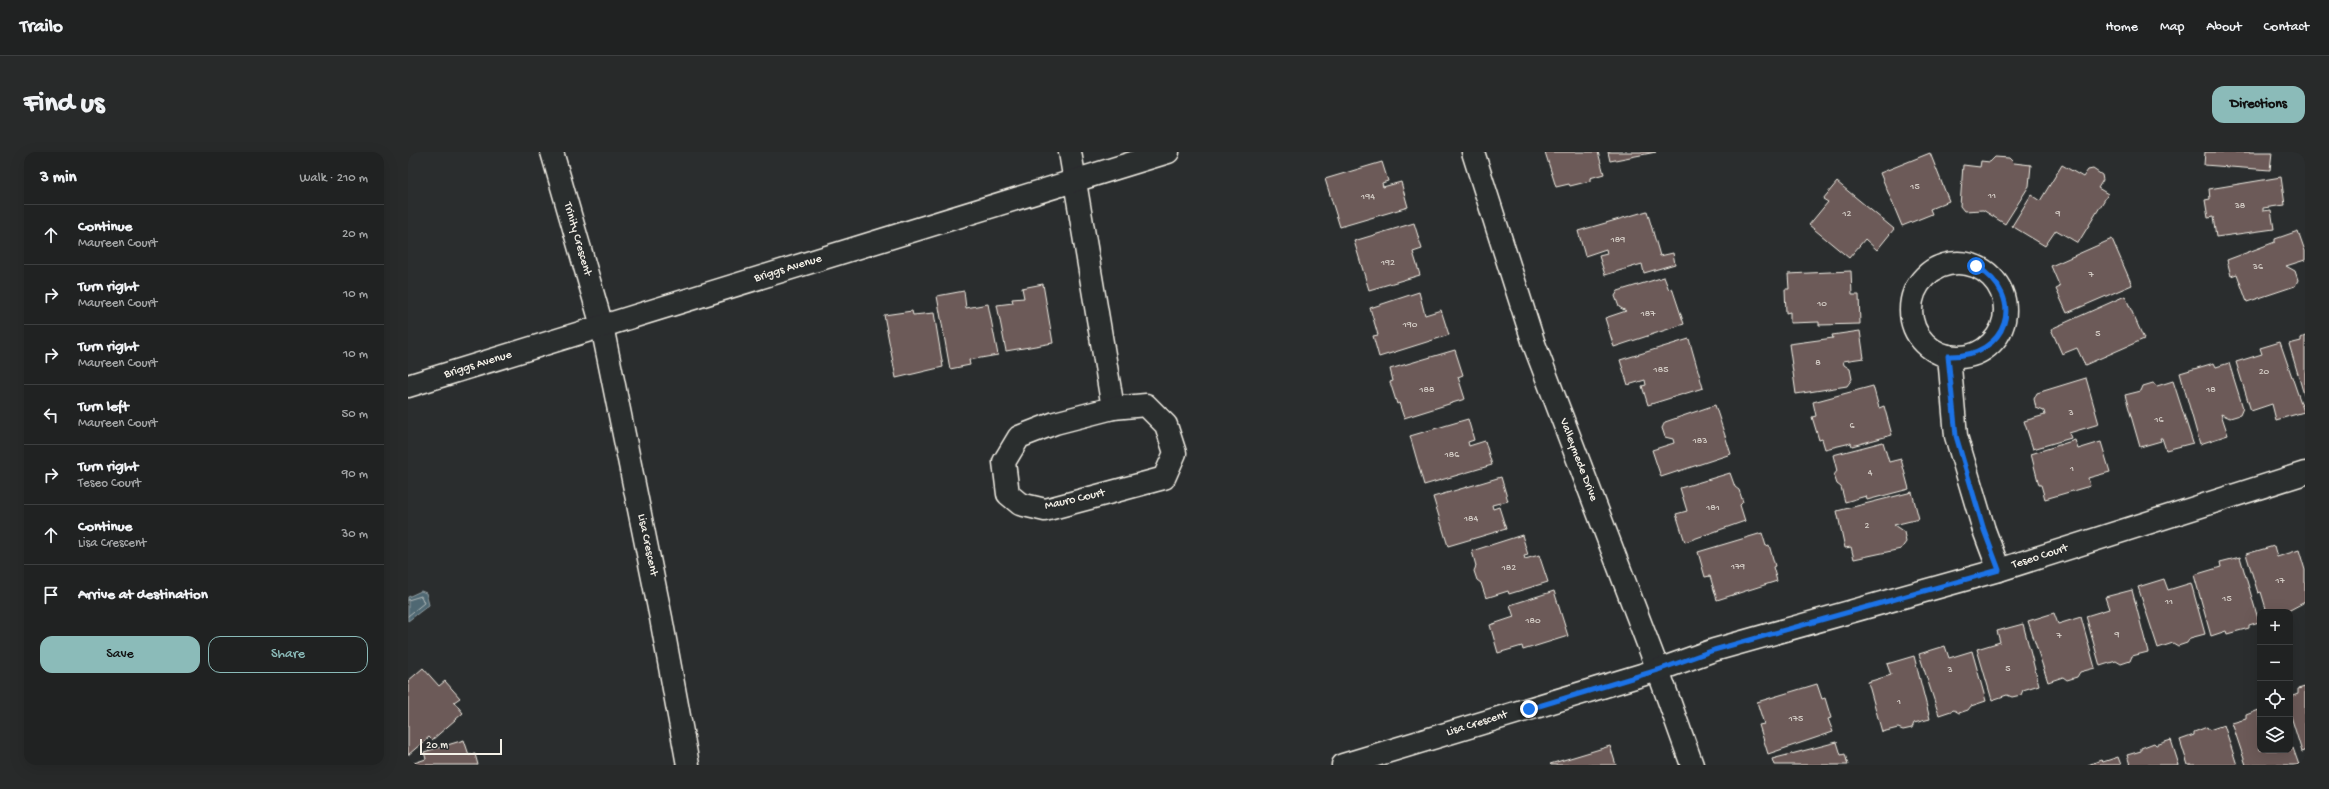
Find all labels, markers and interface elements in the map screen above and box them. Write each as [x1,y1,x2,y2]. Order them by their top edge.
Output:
text: Trailo [20,16,63,39]
text: Home [2106,19,2138,36]
text: Map [2160,19,2184,36]
text: About [2206,19,2242,36]
text: Contact [2264,19,2309,36]
button: Directions [2212,86,2305,123]
text: Find us [24,88,104,121]
text: 3 min [40,168,77,188]
text: Walk · 210 m [300,171,368,186]
house number: 15 [1909,181,1920,193]
house number: 11 [1987,190,1996,202]
house number: 194 [1360,191,1375,203]
street label: Trinity Crescent [560,200,594,278]
house number: 38 [2234,200,2246,212]
house number: 12 [1842,208,1852,220]
house number: 9 [2054,208,2061,220]
text: Continue [78,218,132,236]
icon: ahead [40,224,62,246]
text: 20 m [342,227,368,242]
house number: 189 [1610,234,1625,246]
text: Maureen Court [78,236,157,251]
street label: Briggs Avenue [752,252,824,286]
house number: 192 [1380,257,1395,269]
route start [1967,257,1985,275]
house number: 36 [2252,261,2264,273]
house number: 7 [2087,269,2094,281]
text: Turn right [78,278,138,296]
icon: right [40,284,62,306]
text: 10 m [343,287,368,302]
text: Maureen Court [78,296,157,311]
house number: 10 [1816,298,1827,310]
house number: 187 [1640,308,1656,320]
house number: 190 [1402,319,1418,331]
house number: 5 [2095,328,2101,340]
text: Turn right [78,338,138,356]
icon: right [40,344,62,366]
text: 10 m [343,347,368,362]
street label: Briggs Avenue [442,348,514,382]
text: Maureen Court [78,356,157,371]
house number: 8 [1815,357,1821,369]
house number: 185 [1653,364,1668,376]
house number: 20 [2259,366,2270,378]
house number: 188 [1419,384,1435,396]
house number: 18 [2205,384,2216,396]
text: Turn left [78,398,129,416]
icon: left [40,404,62,426]
text: 50 m [341,407,368,422]
house number: 3 [2067,407,2074,419]
house number: 16 [2153,414,2164,426]
text: Maureen Court [78,416,157,431]
street label: Valleymede Drive [1555,416,1601,504]
house number: 6 [1849,420,1855,432]
house number: 183 [1692,435,1707,447]
house number: 186 [1444,449,1460,461]
text: Turn right [78,458,138,476]
house number: 1 [2069,463,2074,475]
icon: right [40,464,62,486]
text: 90 m [342,467,368,482]
house number: 4 [1868,467,1873,479]
text: Teseo Court [78,476,141,491]
street label: Mauro Court [1043,486,1108,514]
house number: 181 [1705,502,1720,514]
street label: Lisa Crescent [634,513,661,578]
house number: 184 [1463,513,1478,525]
text: Continue [78,518,132,536]
house number: 2 [1865,520,1870,532]
icon: ahead [40,524,62,546]
text: 30 m [342,527,368,542]
text: Lisa Crescent [78,536,146,551]
street label: Teseo Court [2009,541,2071,573]
house number: 179 [1730,561,1745,573]
house number: 182 [1501,562,1516,574]
house number: 17 [2274,575,2285,587]
icon: arrive [40,584,62,606]
text: Arrive at destination [78,586,208,604]
house number: 15 [2221,593,2232,605]
house number: 11 [2164,596,2173,608]
map controls [2257,609,2293,753]
button: + [2257,609,2293,645]
house number: 180 [1524,615,1541,627]
house number: 9 [2113,629,2120,641]
house number: 7 [2055,630,2062,642]
button: Save [40,636,200,673]
button: Share [208,636,368,673]
button: − [2257,645,2293,681]
house number: 5 [2005,663,2011,675]
house number: 3 [1946,664,1953,676]
button: locate [2257,681,2293,717]
house number: 1 [1896,696,1901,708]
route end [1520,700,1538,718]
street label: Lisa Crescent [1445,708,1510,740]
house number: 175 [1788,713,1803,725]
button: layers [2257,717,2293,753]
scale bar [420,737,502,756]
text: 20 m [426,740,448,752]

